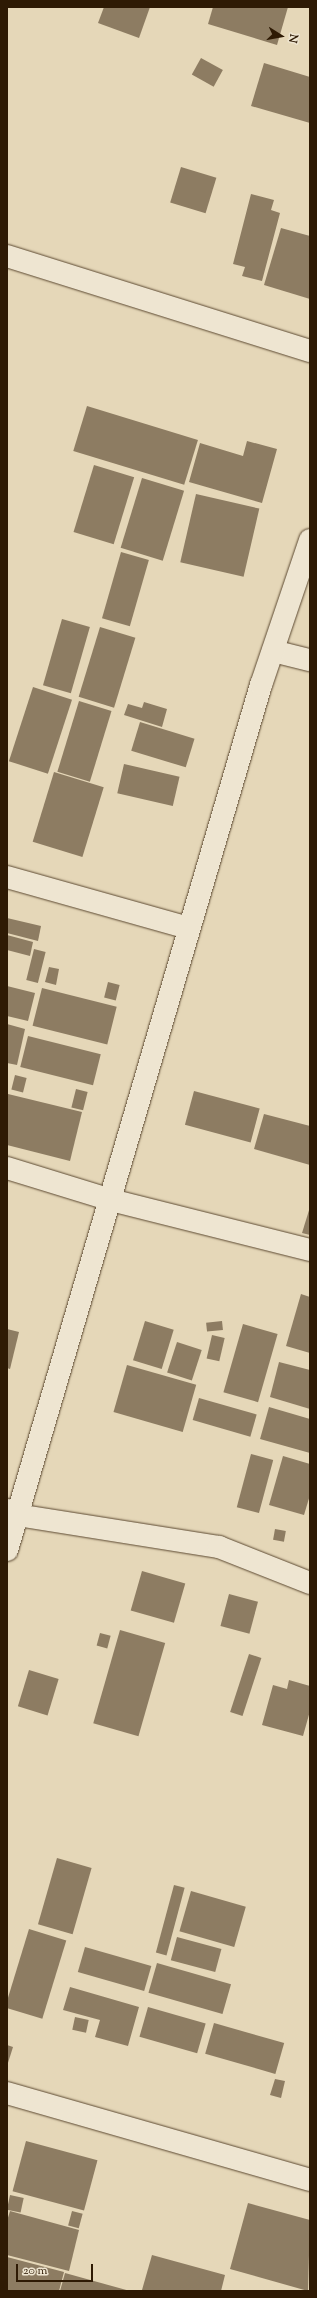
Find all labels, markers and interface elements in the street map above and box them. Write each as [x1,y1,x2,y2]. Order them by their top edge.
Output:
north arrow [261,16,301,56]
text: N [284,32,301,44]
scale bar [18,2256,95,2282]
text: 20 m [23,2262,47,2280]

